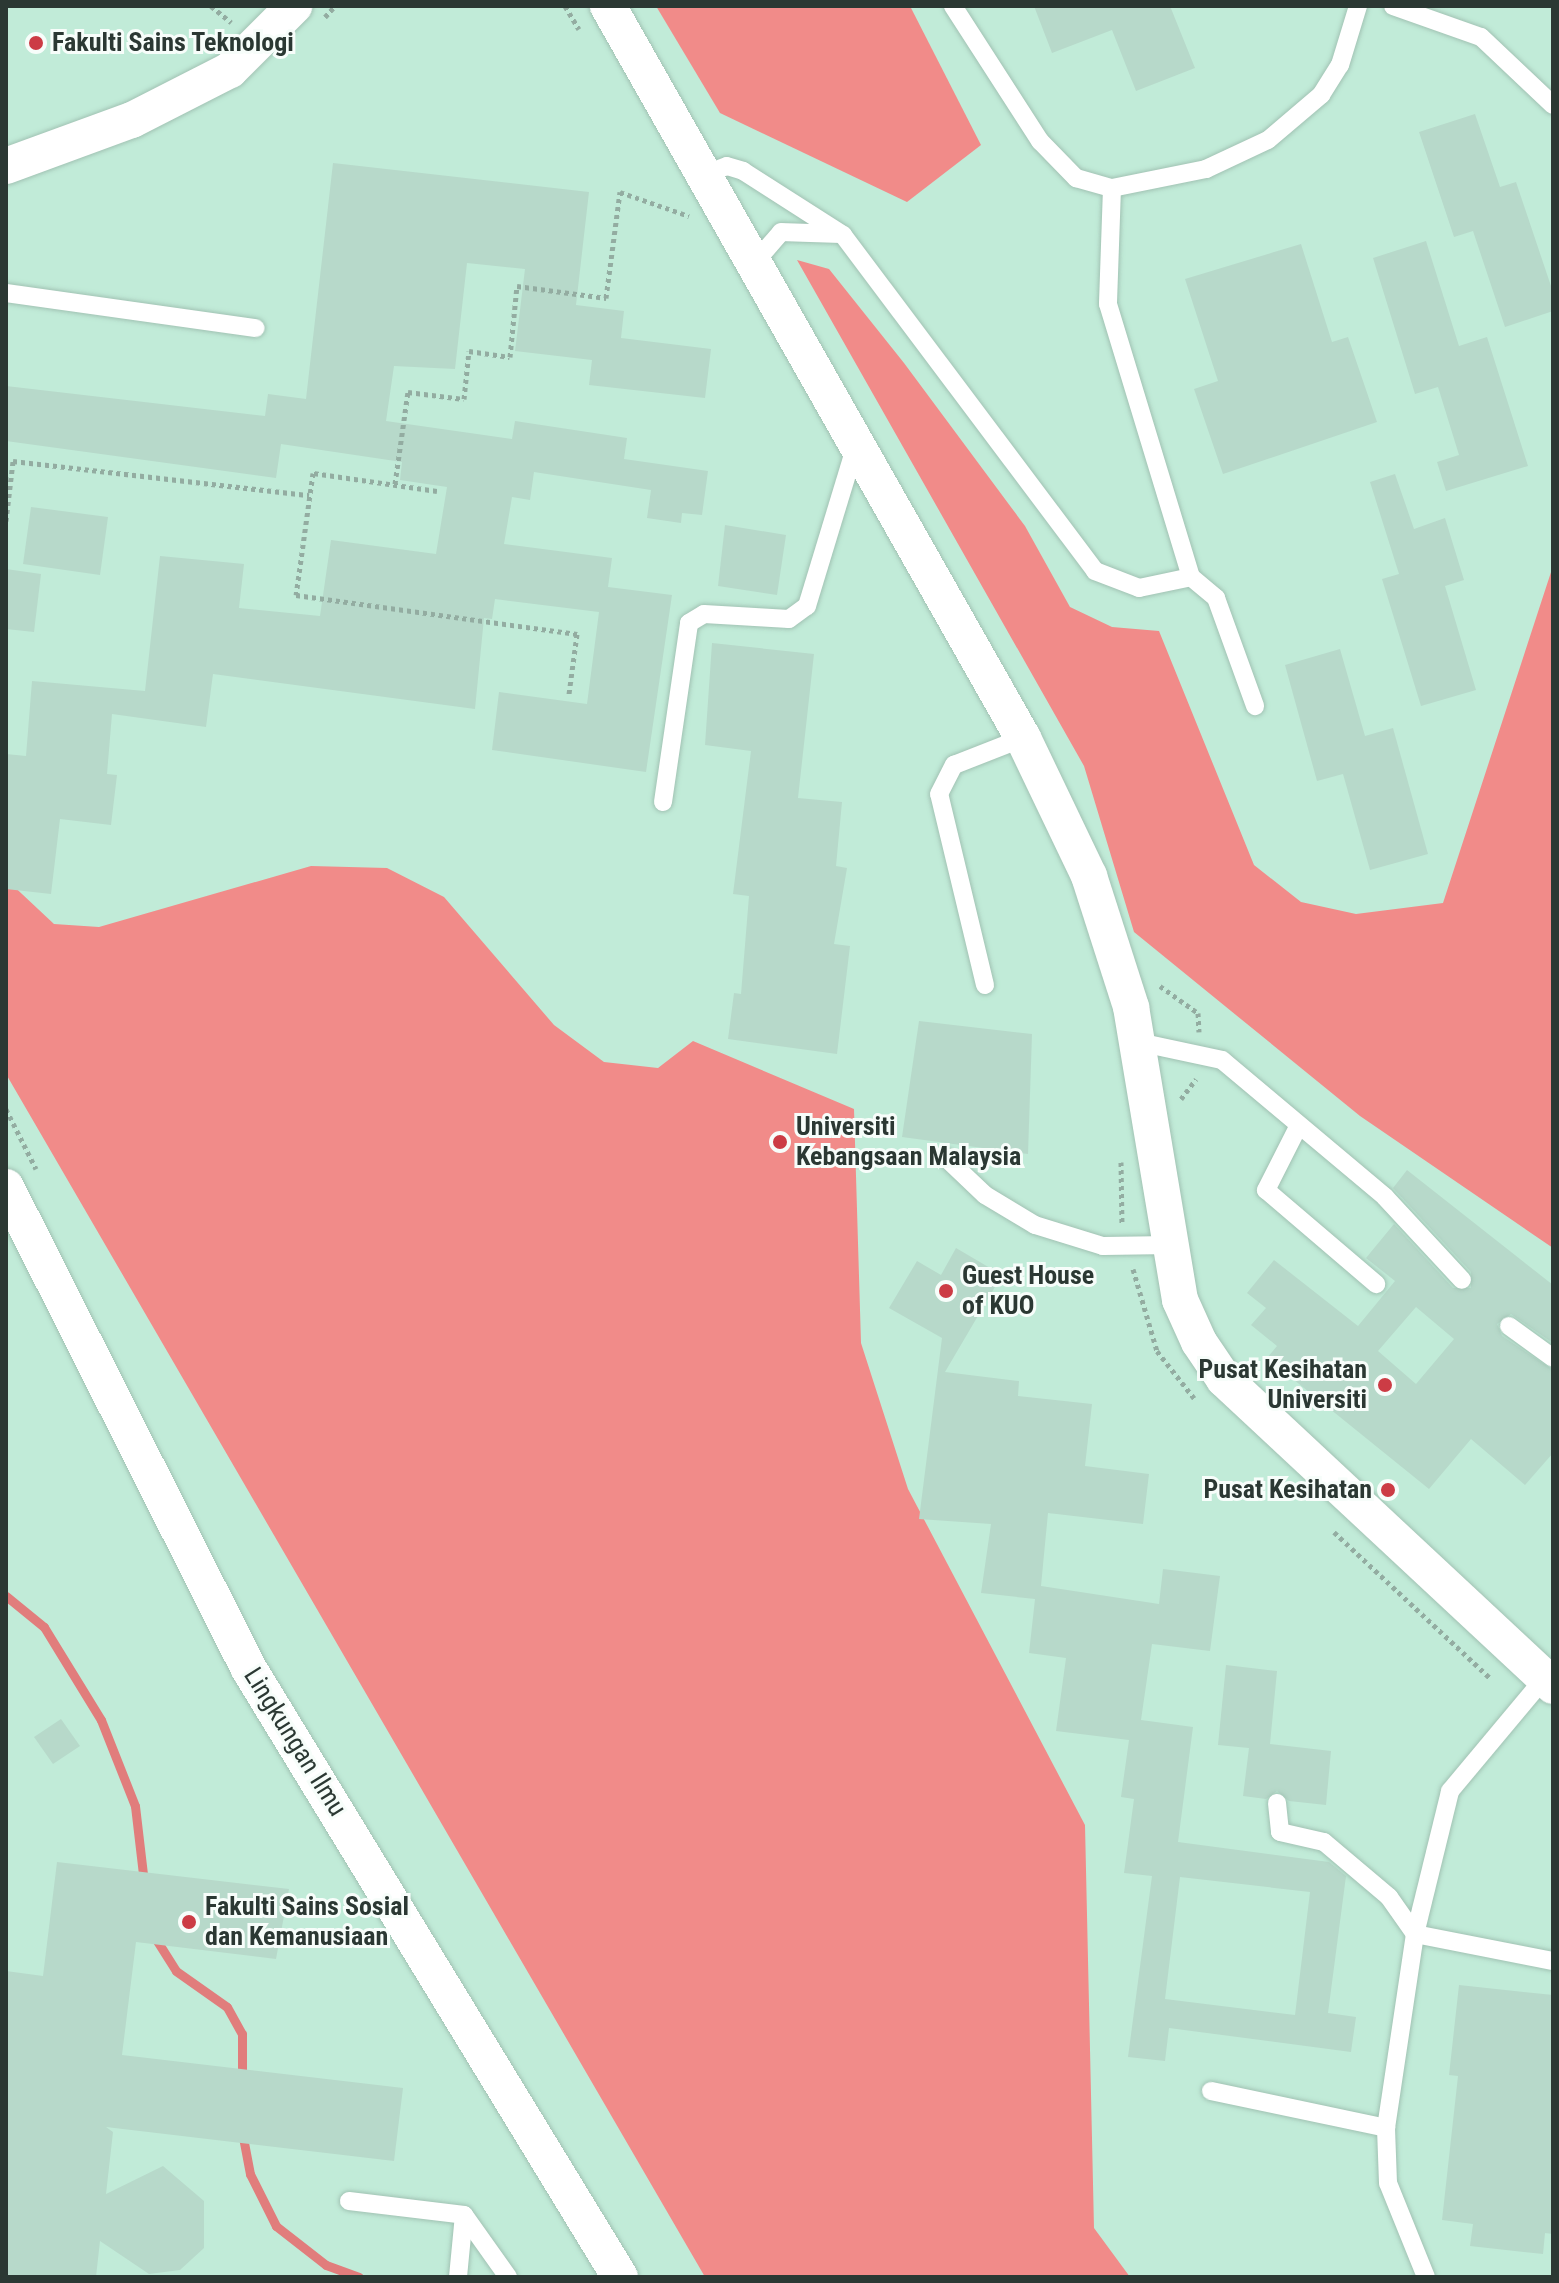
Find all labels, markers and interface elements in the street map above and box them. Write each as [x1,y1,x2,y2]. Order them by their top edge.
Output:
place label: Fakulti Sains Teknologi [52,27,295,59]
marker: Fakulti Sains Teknologi [27,34,45,52]
place label: Universiti Kebangsaan Malaysia [796,1111,1021,1172]
marker: Universiti Kebangsaan Malaysia [771,1133,789,1151]
place label: Guest House of KUO [962,1260,1094,1322]
marker: Guest House of KUO [937,1282,955,1300]
place label: Pusat Kesihatan Universiti [1198,1354,1367,1416]
marker: Pusat Kesihatan Universiti [1374,1374,1396,1396]
place label: Pusat Kesihatan [1203,1474,1372,1506]
marker: Pusat Kesihatan [1379,1481,1397,1499]
street label: Lingkungan Ilmu [237,1662,353,1822]
place label: Fakulti Sains Sosial dan Kemanusiaan [205,1891,409,1952]
marker: Fakulti Sains Sosial dan Kemanusiaan [180,1913,198,1931]

